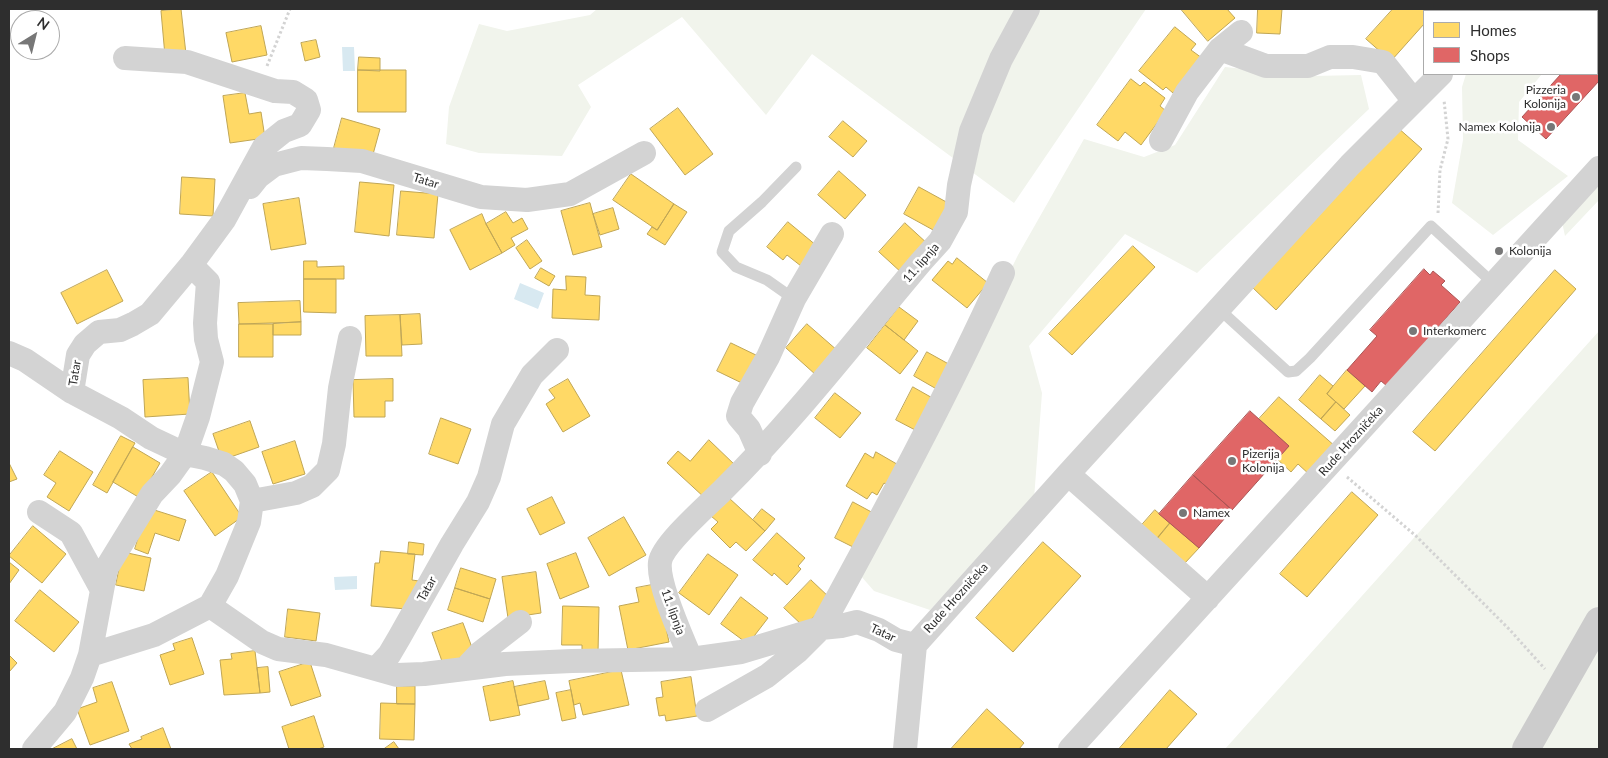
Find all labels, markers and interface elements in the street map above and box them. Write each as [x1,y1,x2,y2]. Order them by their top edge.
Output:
north arrow [10,10,60,60]
legend [1423,10,1598,75]
text: N [34,13,53,33]
text: Homes [1470,21,1516,39]
text: Shops [1470,46,1510,64]
place label: Pizzeria Kolonija [1524,83,1566,111]
marker: Pizzeria Kolonija [1570,91,1582,103]
place label: Namex Kolonija [1459,120,1541,134]
marker: Namex Kolonija [1545,121,1557,133]
street label: Tatar [411,170,441,192]
street label: 11. lipnja [900,240,942,286]
place label: Kolonija [1509,244,1551,258]
marker: Kolonija [1493,245,1505,257]
place label: Interkomerc [1423,324,1486,338]
marker: Interkomerc [1407,325,1419,337]
street label: Tatar [66,359,84,387]
street label: Rude Hrozničeka [1316,403,1386,479]
place label: Pizerija Kolonija [1242,447,1284,475]
marker: Pizerija Kolonija [1226,455,1238,467]
place label: Namex [1193,506,1230,520]
marker: Namex [1177,507,1189,519]
street label: Rude Hrozničeka [921,560,991,636]
street label: Tatar [414,574,440,604]
street label: 11. lipnja [658,587,688,637]
street label: Tatar [868,621,898,645]

